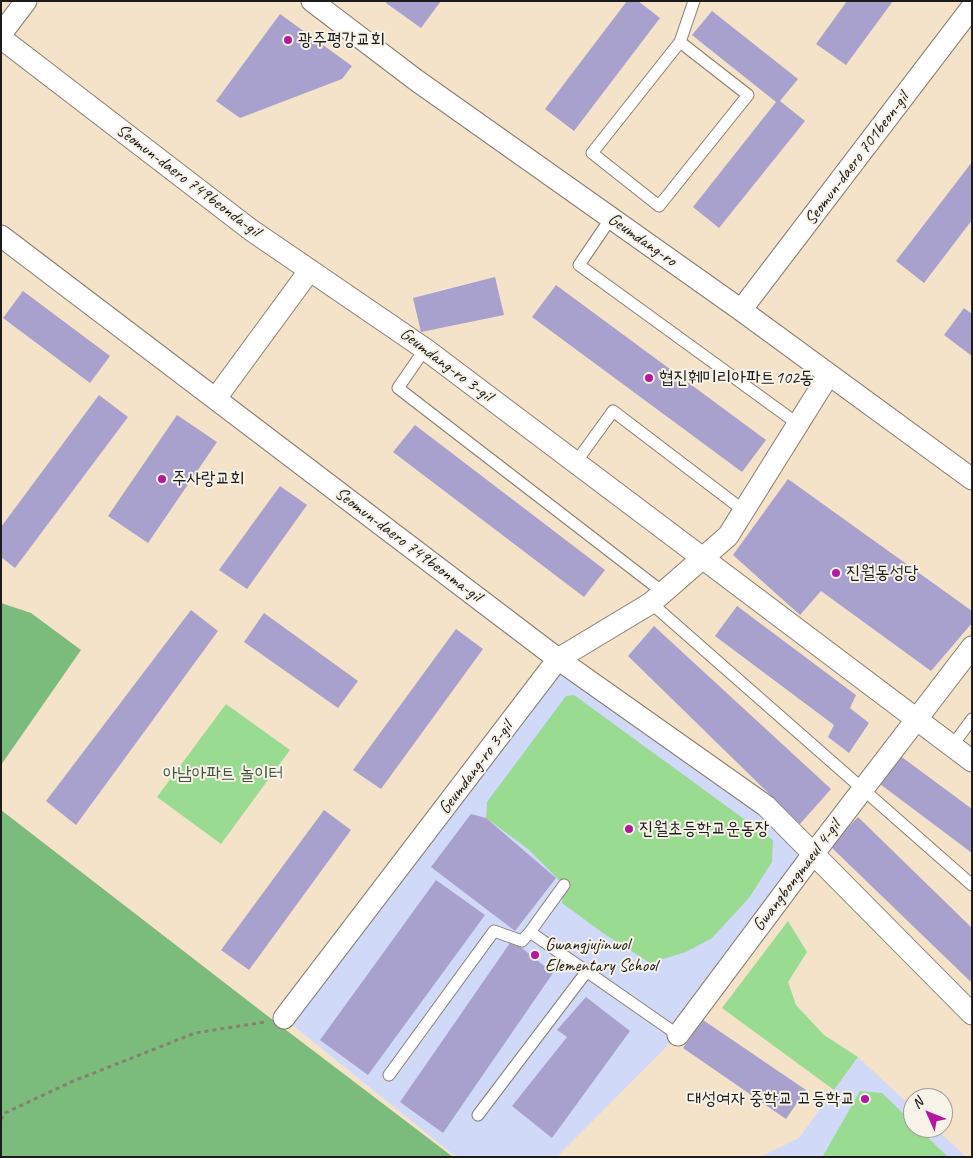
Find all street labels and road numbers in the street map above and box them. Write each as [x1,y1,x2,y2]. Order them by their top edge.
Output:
street label: Seomun-daero 701beon-gil [800,88,914,230]
street label: Seomun-daero 749beonda-gil [112,120,264,242]
street label: Geumdang-ro [603,208,681,272]
street label: Geumdang-ro 3-gil [395,323,497,407]
street label: Seomun-daero 749beonma-gil [330,483,486,607]
street label: Geumdang-ro 3-gil [434,717,518,819]
street label: Gwangbongmaeul 4-gil [748,816,846,936]

